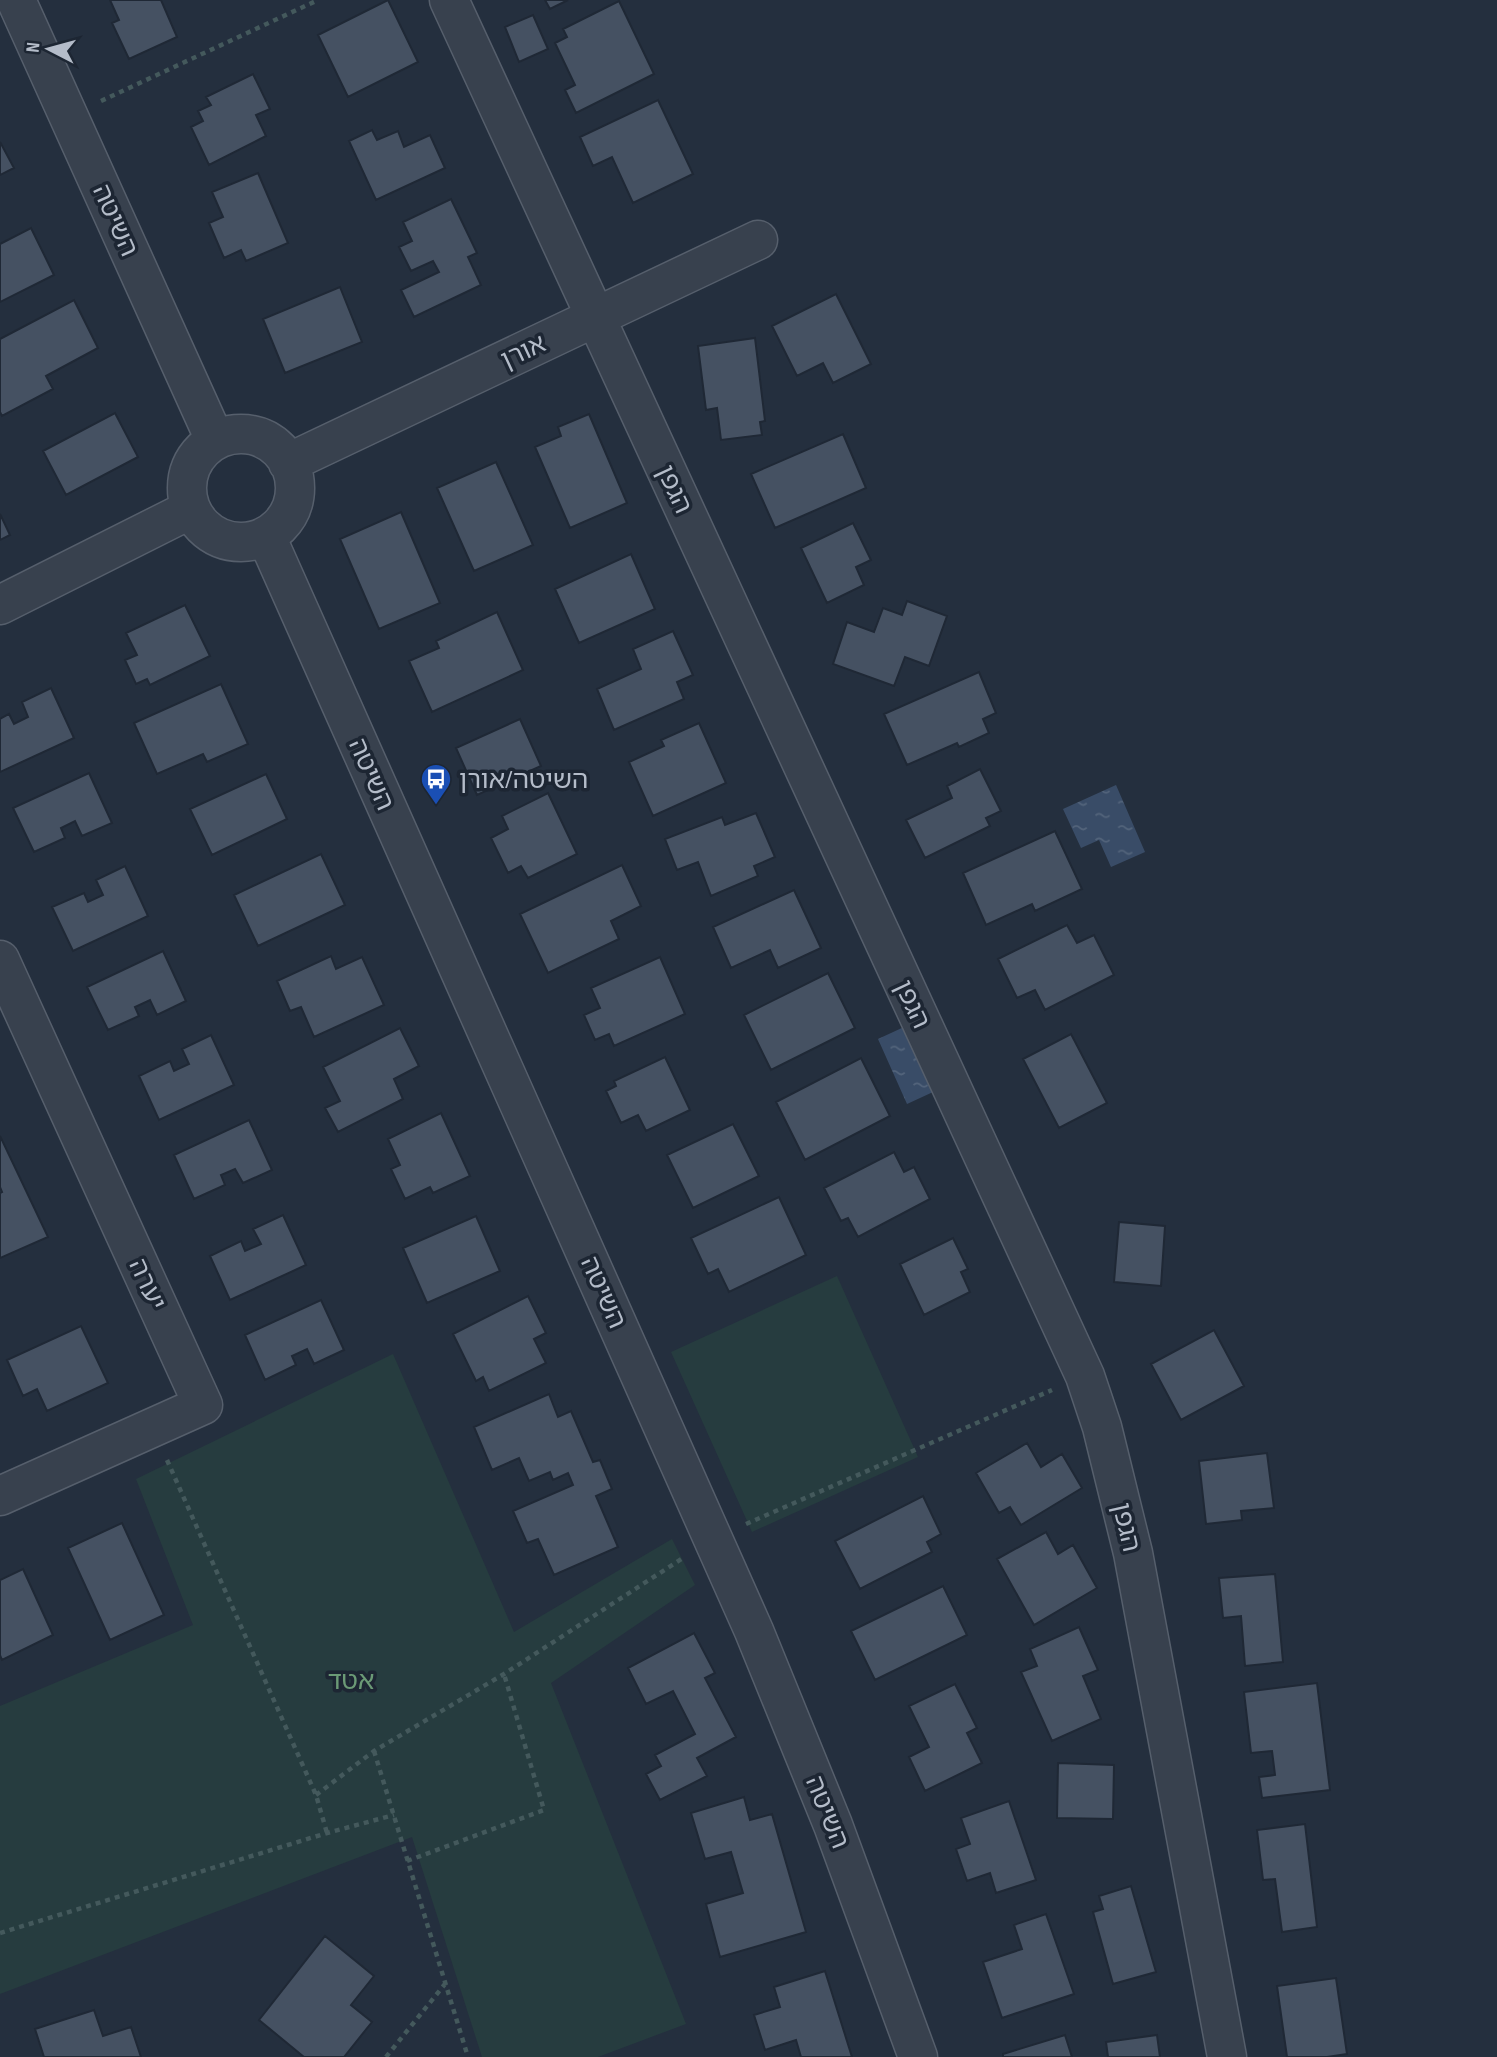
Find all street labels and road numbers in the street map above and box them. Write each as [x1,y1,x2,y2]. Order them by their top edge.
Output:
street label: השיטה [85,180,144,261]
street label: אורן [496,329,551,376]
street label: הגפן [649,461,698,519]
street label: השיטה [341,734,400,815]
street label: הגפן [887,976,936,1034]
street label: השיטה [573,1252,632,1333]
street label: יערה [121,1254,172,1315]
street label: הגפן [1105,1500,1146,1555]
street label: השיטה [798,1772,855,1853]

